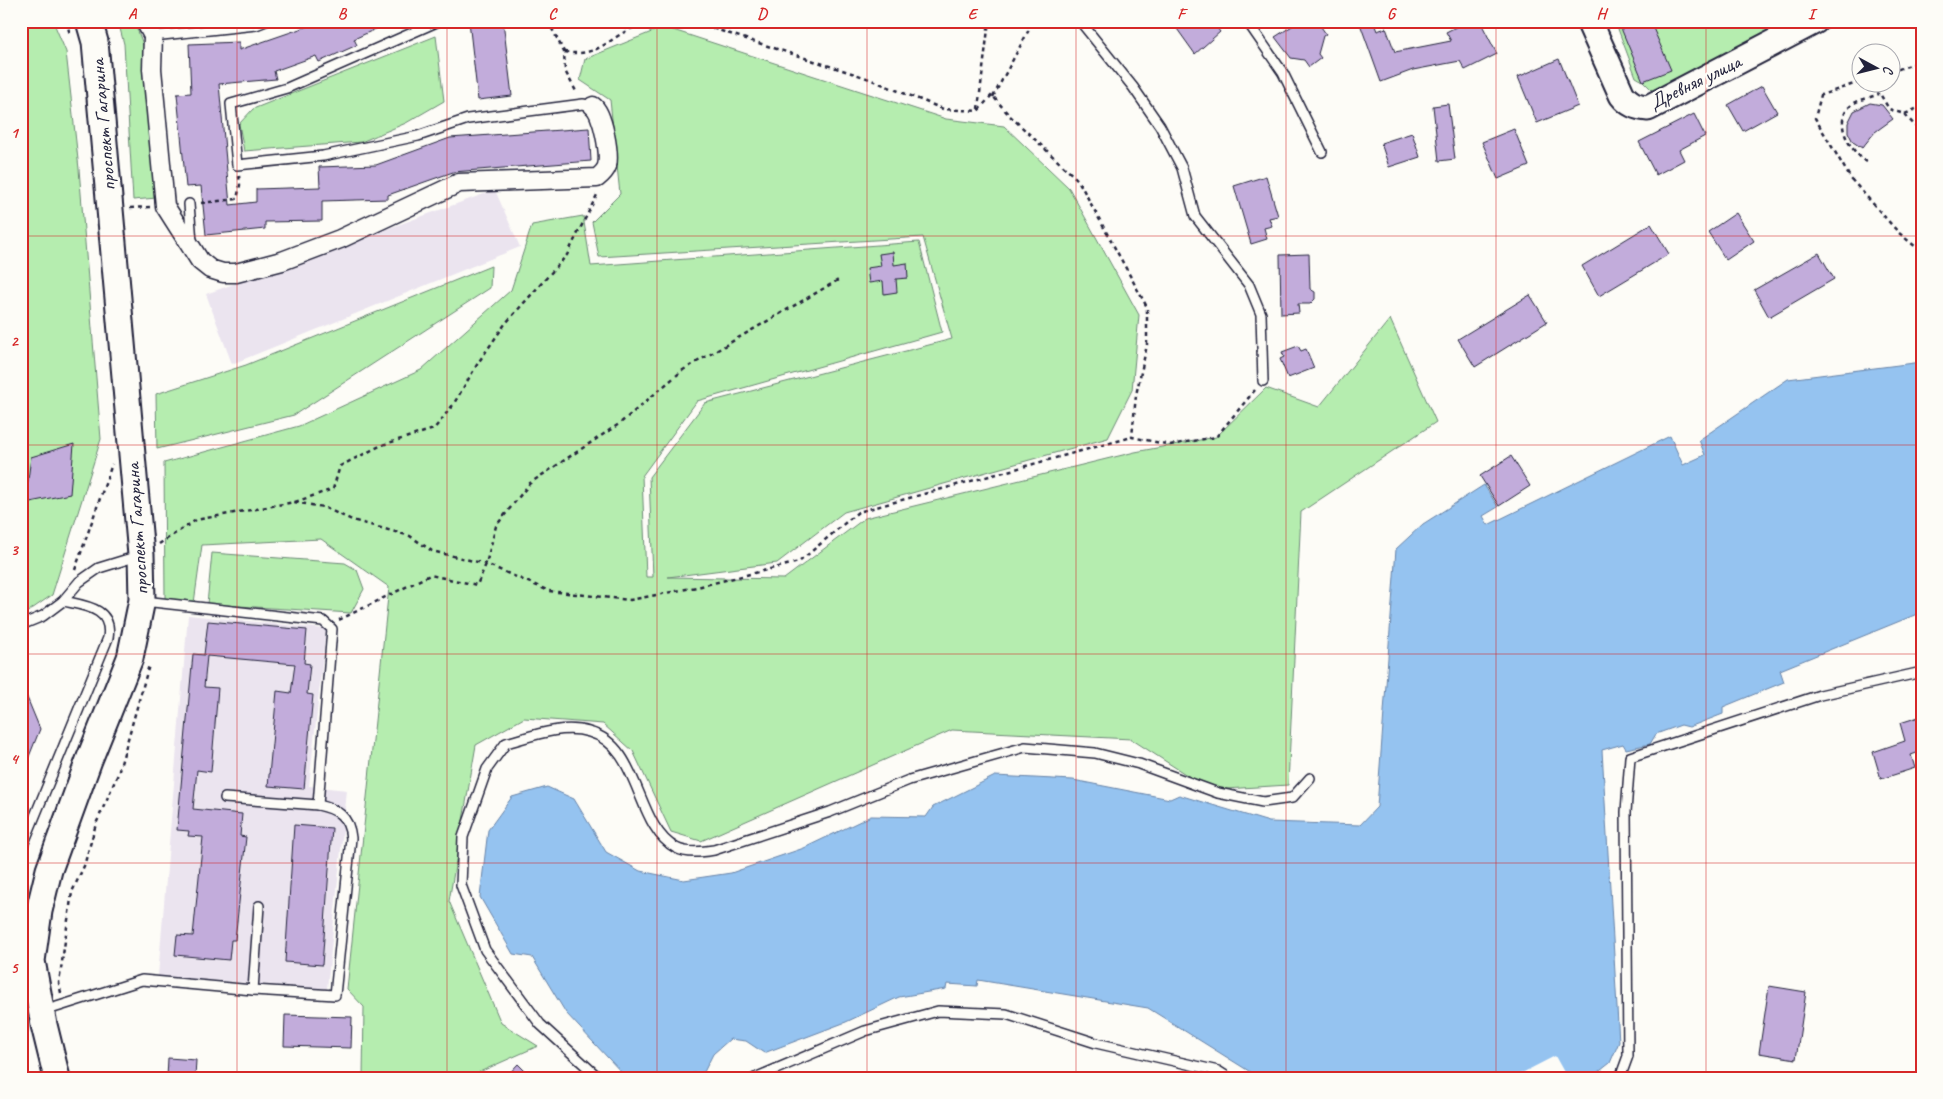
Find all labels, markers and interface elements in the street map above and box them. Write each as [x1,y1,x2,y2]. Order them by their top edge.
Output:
text: A [128,4,138,24]
text: B [338,4,348,24]
text: C [548,4,558,24]
text: D [757,4,768,24]
text: E [968,4,979,24]
text: F [1177,4,1188,24]
text: G [1387,4,1397,24]
text: H [1596,4,1608,24]
text: I [1808,4,1818,24]
north arrow [1850,42,1900,92]
street label: Древняя улица [1645,48,1747,115]
street label: проспект Гагарина [85,56,121,192]
text: С [1879,65,1897,76]
text: 1 [10,123,19,143]
text: 2 [10,331,19,351]
street label: проспект Гагарина [120,460,154,596]
text: 3 [10,540,19,560]
text: 4 [10,749,19,769]
text: 5 [11,958,20,978]

